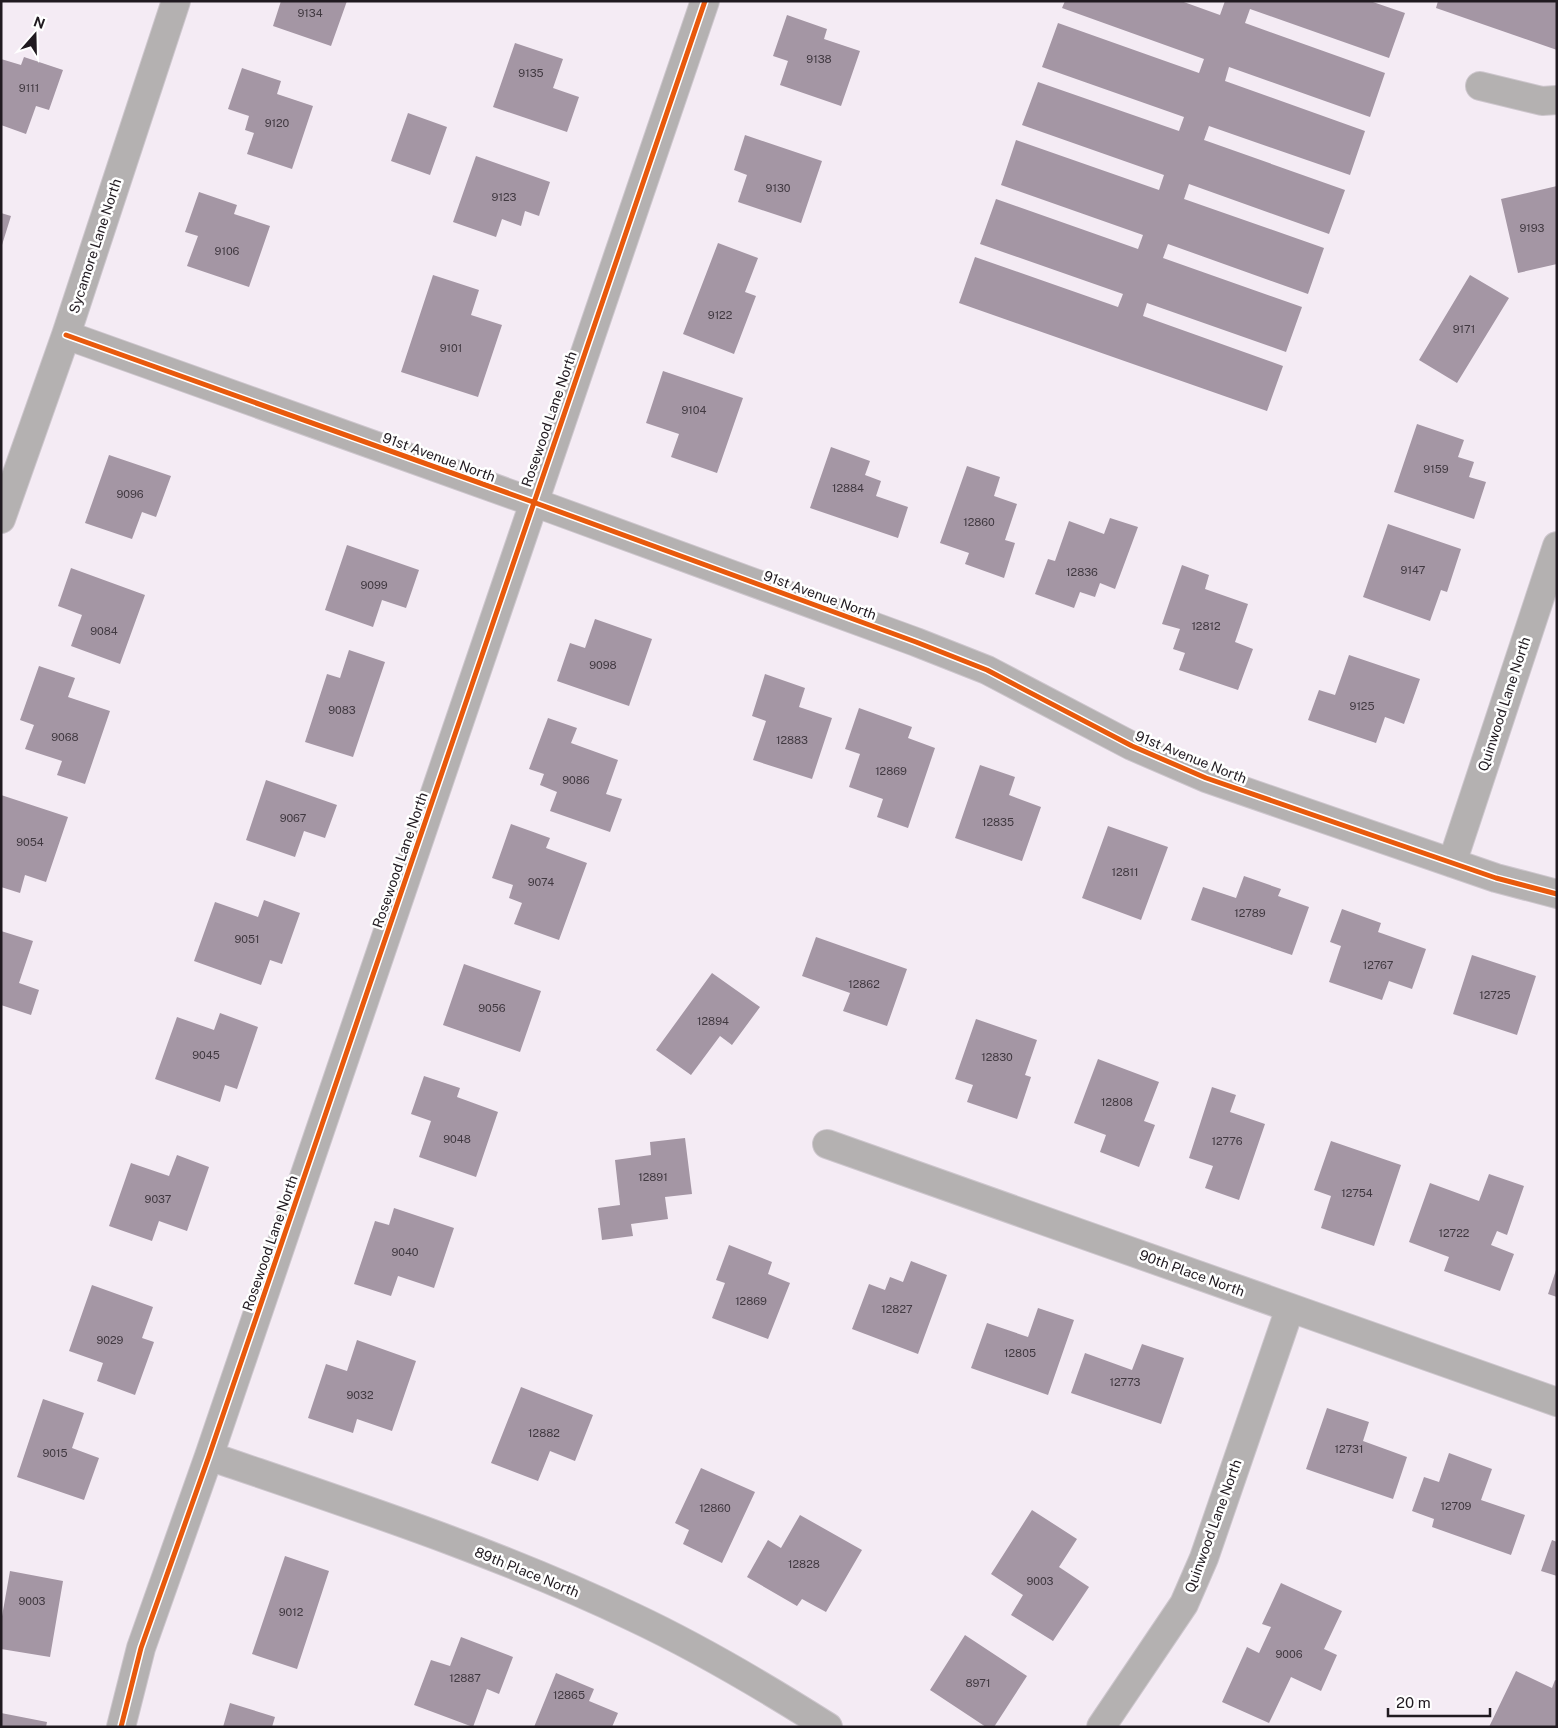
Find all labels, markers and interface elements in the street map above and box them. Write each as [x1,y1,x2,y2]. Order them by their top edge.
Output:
house number: 9134 [297,7,323,19]
north arrow [10,10,60,60]
text: N [32,13,47,32]
house number: 9138 [806,53,832,65]
house number: 9135 [518,67,544,79]
house number: 9111 [19,82,39,94]
house number: 9120 [265,117,290,129]
street label: Sycamore Lane North [66,177,124,315]
house number: 9130 [766,182,791,194]
house number: 9123 [492,191,516,203]
house number: 9193 [1519,222,1545,234]
house number: 9106 [215,245,240,257]
house number: 9122 [708,309,733,321]
house number: 9171 [1453,323,1475,335]
house number: 9101 [440,342,462,354]
street label: Rosewood Lane North [518,349,580,489]
house number: 9104 [682,404,707,416]
street label: 91st Avenue North [380,429,498,485]
house number: 9159 [1423,463,1449,475]
house number: 12884 [832,482,864,494]
house number: 9096 [116,488,144,500]
house number: 12860 [963,516,995,528]
house number: 9147 [1401,564,1426,576]
house number: 12836 [1066,566,1098,578]
street label: 91st Avenue North [761,567,879,623]
house number: 9099 [360,579,388,591]
house number: 12812 [1191,620,1221,632]
house number: 9084 [90,625,118,637]
street label: Quinwood Lane North [1475,635,1533,773]
house number: 9098 [589,659,617,671]
house number: 9125 [1350,700,1374,712]
house number: 9083 [328,704,356,716]
street label: 91st Avenue North [1133,727,1249,787]
house number: 9068 [51,731,79,743]
house number: 12883 [776,734,808,746]
house number: 12869 [875,765,907,777]
house number: 9086 [562,774,590,786]
street label: Rosewood Lane North [369,790,431,930]
house number: 9067 [280,812,307,824]
house number: 12835 [982,816,1014,828]
house number: 9054 [16,836,44,848]
house number: 12811 [1111,866,1139,878]
house number: 9074 [528,876,554,888]
house number: 12789 [1234,907,1266,919]
house number: 9051 [234,933,260,945]
house number: 12767 [1363,959,1394,971]
house number: 12862 [848,978,880,990]
house number: 12725 [1479,989,1511,1001]
house number: 9056 [478,1002,506,1014]
house number: 12894 [697,1015,729,1027]
house number: 9045 [192,1049,220,1061]
house number: 12830 [981,1051,1013,1063]
house number: 12808 [1101,1096,1133,1108]
house number: 9048 [443,1133,471,1145]
house number: 12776 [1211,1135,1243,1147]
house number: 12891 [638,1171,668,1183]
street label: Rosewood Lane North [239,1173,301,1313]
house number: 12754 [1341,1187,1373,1199]
house number: 9037 [145,1193,172,1205]
house number: 12722 [1439,1227,1470,1239]
house number: 9040 [391,1246,419,1258]
street label: 90th Place North [1137,1247,1247,1299]
house number: 12869 [735,1295,767,1307]
house number: 12827 [881,1303,913,1315]
house number: 9029 [97,1334,124,1346]
house number: 12805 [1004,1347,1036,1359]
house number: 12773 [1109,1376,1141,1388]
house number: 9032 [347,1389,374,1401]
house number: 12882 [528,1427,560,1439]
house number: 12731 [1335,1443,1363,1455]
house number: 9015 [42,1447,68,1459]
street label: Quinwood Lane North [1181,1457,1245,1595]
house number: 12709 [1441,1500,1472,1512]
house number: 12860 [699,1502,731,1514]
street label: 89th Place North [472,1544,582,1600]
house number: 12828 [788,1558,820,1570]
house number: 9003 [1026,1575,1054,1587]
house number: 9003 [18,1595,46,1607]
house number: 9012 [279,1606,304,1618]
house number: 9006 [1276,1648,1303,1660]
house number: 12887 [449,1672,481,1684]
house number: 8971 [965,1677,991,1689]
scale bar [1388,1686,1490,1718]
house number: 12865 [553,1689,585,1701]
text: 20 m [1396,1694,1431,1711]

